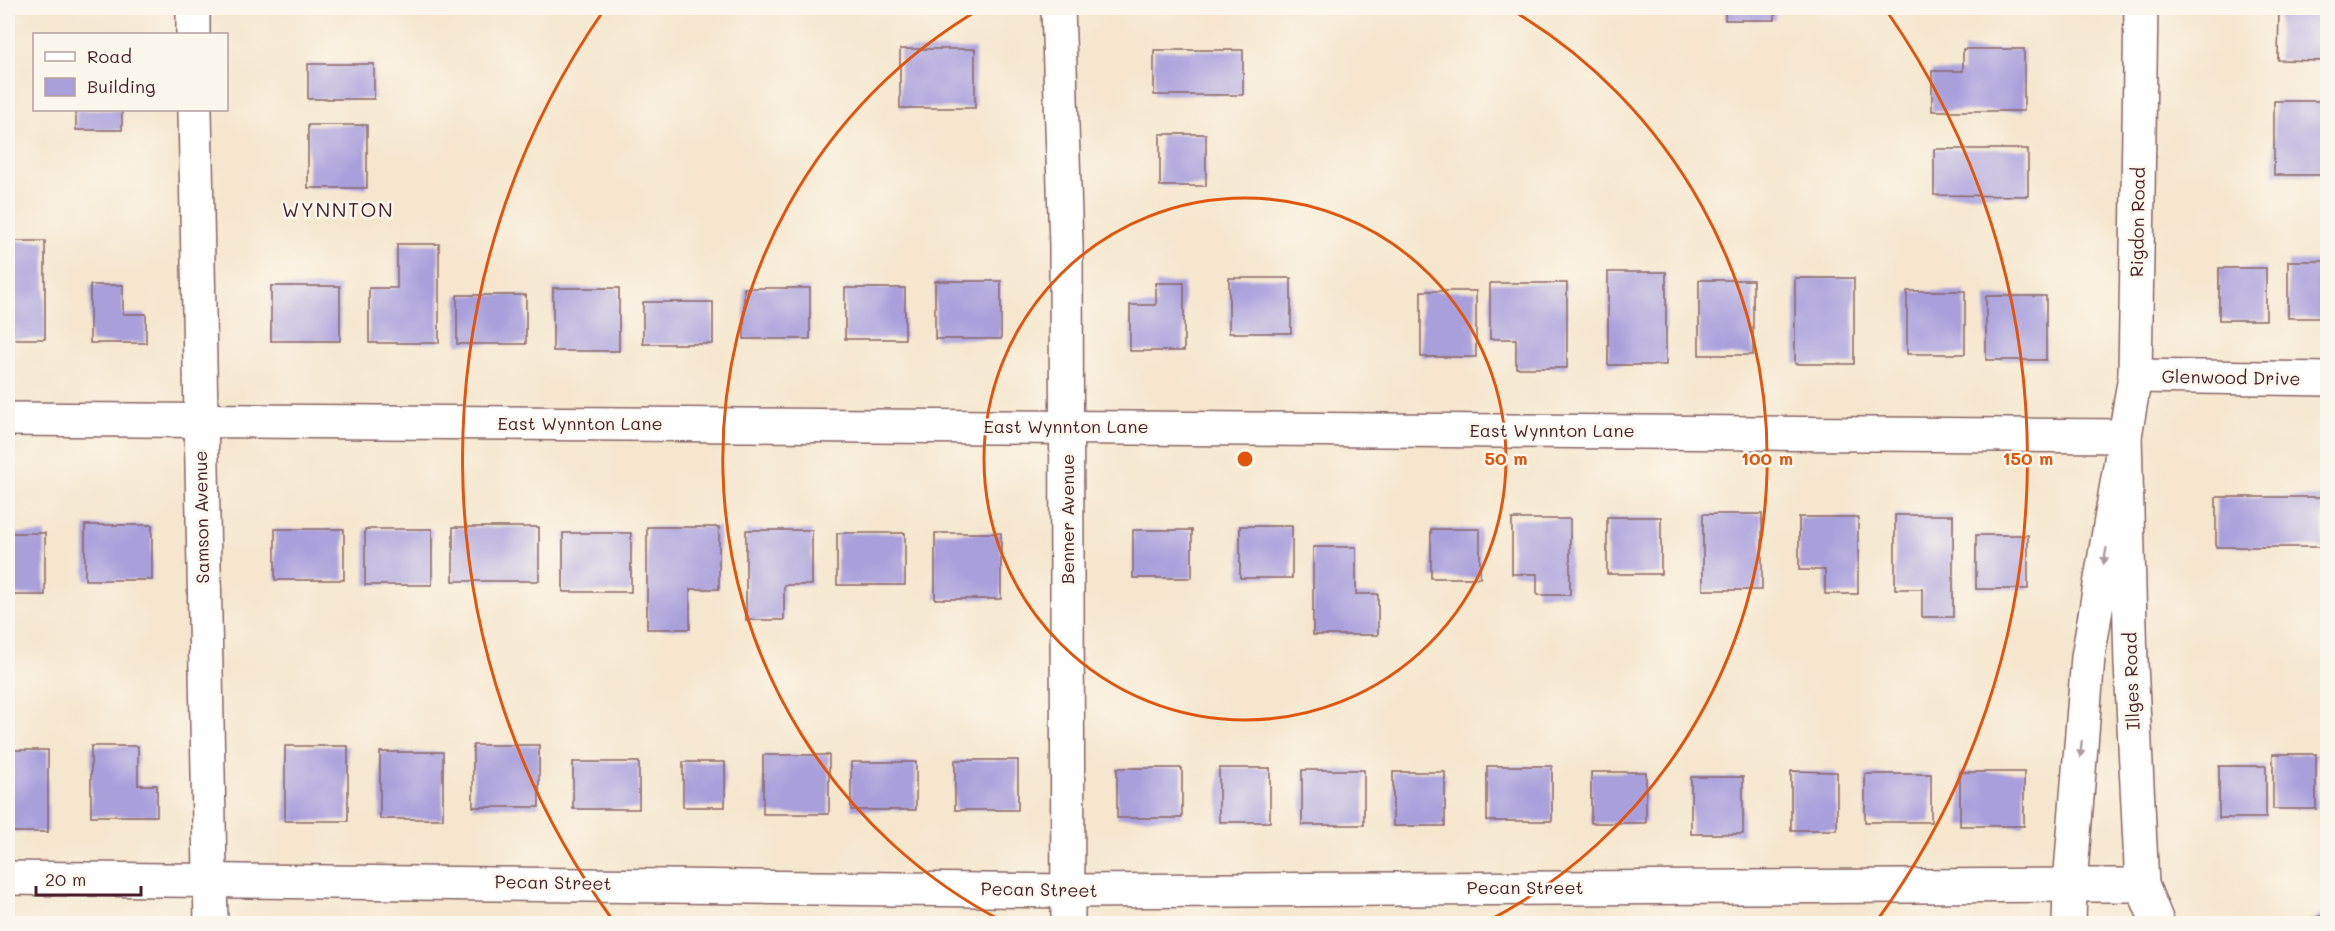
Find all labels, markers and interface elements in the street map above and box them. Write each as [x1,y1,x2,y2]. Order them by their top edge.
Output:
legend [33,33,228,111]
text: Road [87,44,132,68]
text: Building [87,74,155,98]
street label: Rigdon Road [2124,167,2150,277]
district label: WYNNTON [282,196,394,222]
street label: Glenwood Drive [2161,364,2301,390]
street label: East Wynnton Lane [497,411,663,435]
street label: East Wynnton Lane [983,414,1149,438]
street label: East Wynnton Lane [1469,418,1635,442]
text: 50 m [1485,446,1527,470]
text: 100 m [1741,446,1793,470]
text: 150 m [2003,446,2053,470]
centre of rings [1235,449,1255,469]
street label: Samson Avenue [188,450,214,584]
street label: Benner Avenue [1055,454,1079,584]
one-way arrow [2101,546,2110,565]
street label: Illges Road [2117,632,2145,730]
one-way arrow [2076,740,2086,759]
scale bar [36,859,141,897]
text: 20 m [45,867,86,891]
street label: Pecan Street [494,869,612,895]
street label: Pecan Street [1467,875,1583,899]
street label: Pecan Street [980,876,1098,902]

